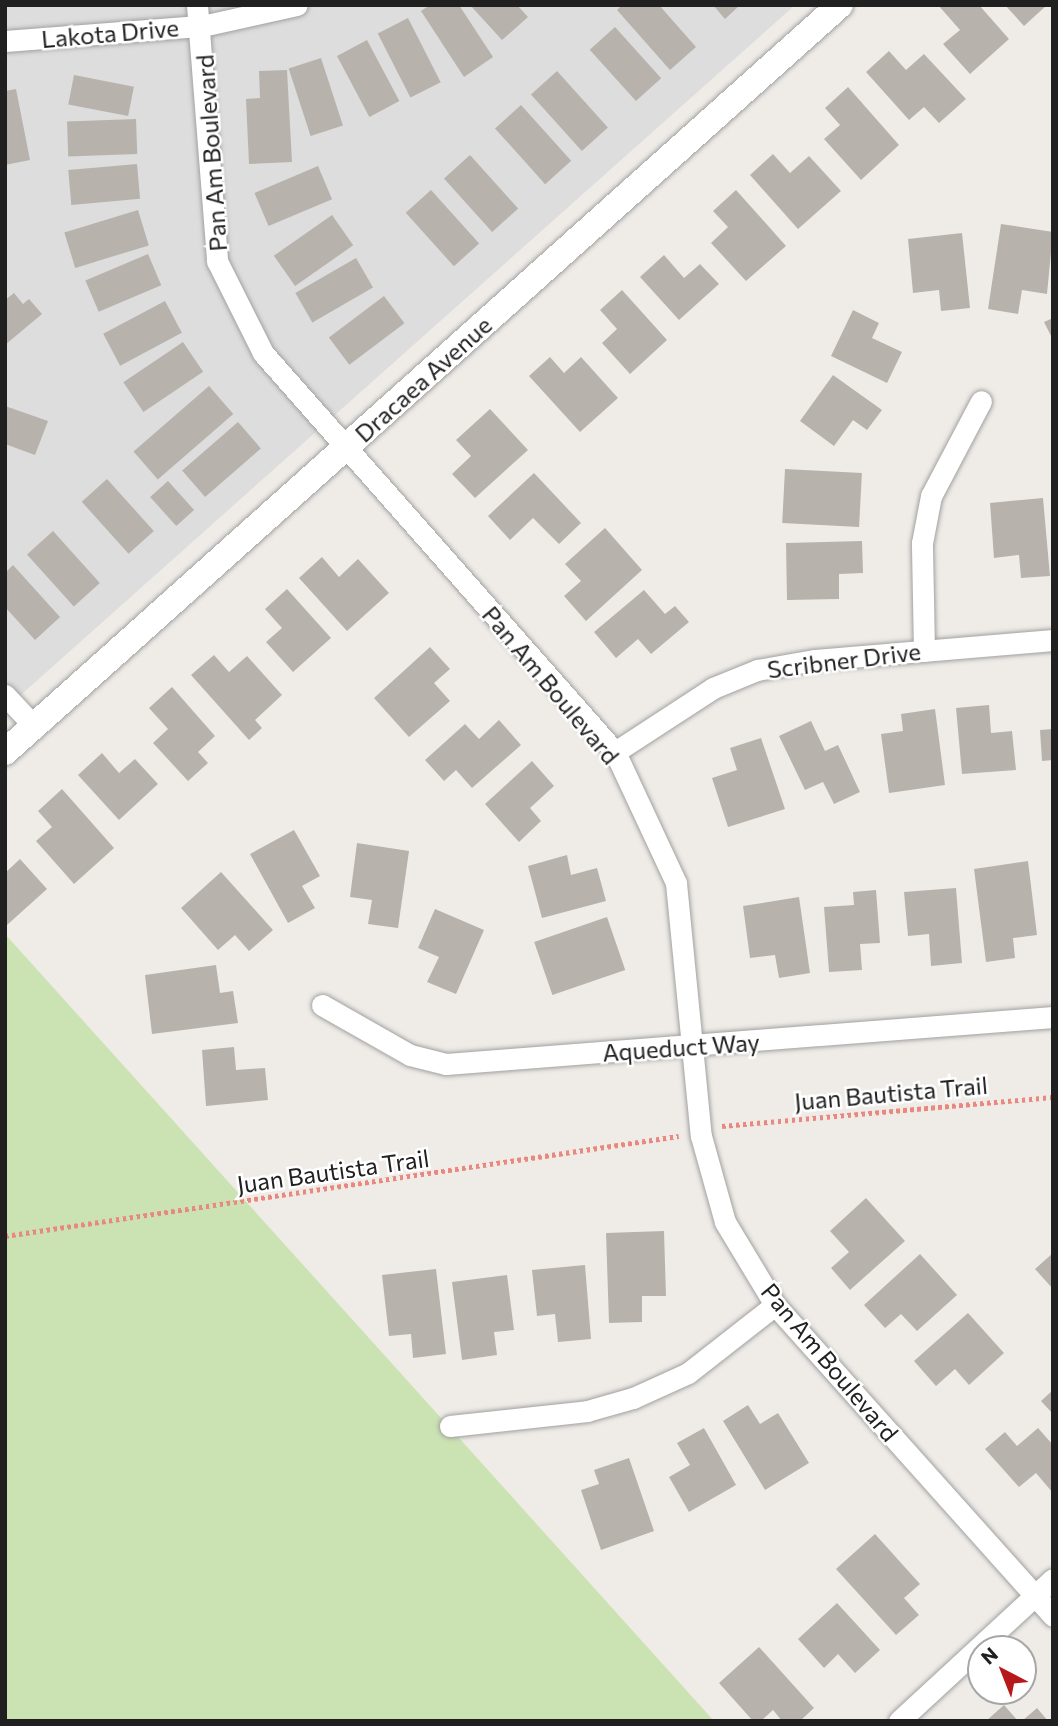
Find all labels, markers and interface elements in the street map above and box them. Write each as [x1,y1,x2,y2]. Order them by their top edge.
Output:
street label: Lakota Drive [40,13,180,53]
street label: Pan Am Boulevard [190,54,232,252]
street label: Dracaea Avenue [349,310,497,448]
street label: Pan Am Boulevard [477,600,625,770]
street label: Scribner Drive [766,636,922,684]
street label: Aqueduct Way [601,1027,761,1067]
street label: Juan Bautista Trail [793,1070,989,1116]
street label: Juan Bautista Trail [235,1143,431,1199]
street label: Pan Am Boulevard [756,1277,904,1447]
north arrow [967,1635,1037,1705]
text: N [976,1642,1002,1669]

